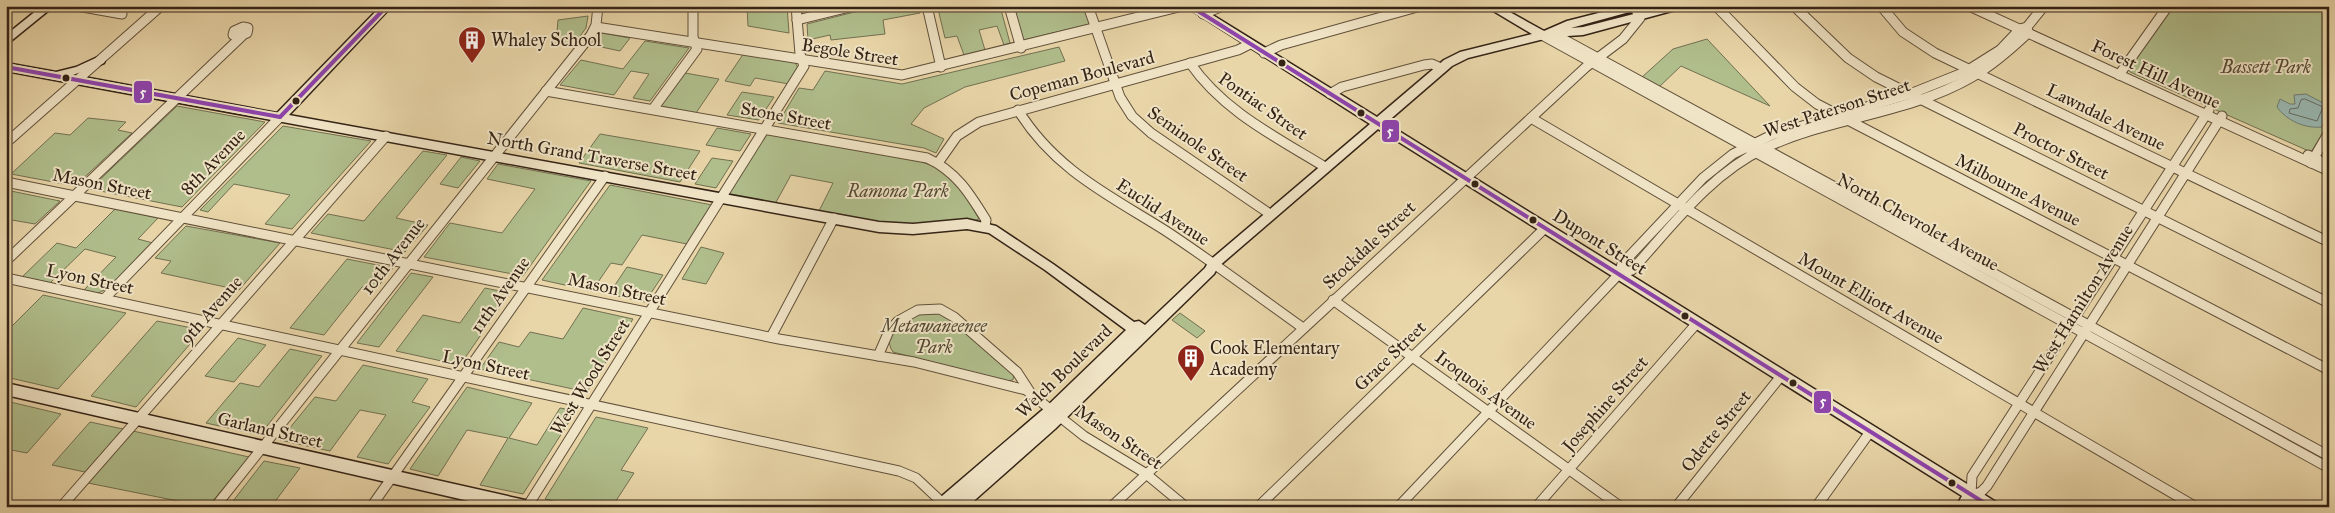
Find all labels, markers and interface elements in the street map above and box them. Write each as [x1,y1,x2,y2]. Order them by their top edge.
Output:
building icon: Whaley School [457,25,487,64]
place label: Whaley School [491,29,602,51]
street label: Begole Street [800,33,901,72]
street label: Forest Hill Avenue [2088,35,2224,113]
street label: Copeman Boulevard [1007,46,1157,106]
park label: Bassett Park [2220,56,2311,78]
unlabelled marker [1277,58,1287,68]
street label: Pontiac Street [1214,67,1312,145]
unlabelled marker [61,73,71,83]
street label: West Paterson Street [1761,74,1914,142]
street label: Lawndale Avenue [2043,79,2169,155]
line badge: 5 [133,80,153,104]
text: 5 [140,84,147,101]
unlabelled marker [291,96,301,106]
street label: Stone Street [739,97,834,135]
street label: Seminole Street [1143,101,1253,187]
unlabelled marker [1356,108,1366,118]
street label: Proctor Street [2009,117,2113,185]
line badge: 5 [1381,119,1400,143]
text: 5 [1387,123,1394,140]
street label: 8th Avenue [176,124,250,200]
street label: North Grand Traverse Street [485,127,699,185]
street label: Milbourne Avenue [1952,149,2084,231]
street label: Mason Street [51,164,154,204]
street label: North Chevrolet Avenue [1833,168,2003,276]
street label: Euclid Avenue [1112,174,1214,250]
unlabelled marker [1470,179,1480,189]
park label: Ramona Park [846,180,949,202]
street label: Stockdale Street [1318,196,1421,294]
street label: Dupont Street [1549,204,1652,280]
street label: 10th Avenue [356,213,430,299]
unlabelled marker [1528,215,1538,225]
street label: West Hamilton Avenue [2028,220,2138,378]
street label: Mount Elliott Avenue [1794,247,1948,349]
street label: 11th Avenue [466,252,534,338]
street label: Lyon Street [44,259,136,299]
street label: Mason Street [566,268,669,310]
street label: 9th Avenue [175,271,247,349]
unlabelled marker [1680,311,1690,321]
street label: West Wood Street [545,314,635,439]
park label: Metawaneenee Park [879,315,988,358]
street label: Grace Street [1350,316,1431,396]
street label: Welch Boulevard [1011,320,1117,422]
place label: Cook Elementary Academy [1209,337,1340,380]
building icon: Cook Elementary Academy [1176,343,1206,382]
street label: Lyon Street [440,345,532,385]
street label: Iroquois Avenue [1430,346,1541,435]
street label: Josephine Street [1556,351,1654,459]
unlabelled marker [1788,378,1798,388]
street label: Odette Street [1676,385,1756,476]
line badge: 5 [1813,390,1832,414]
text: 5 [1820,393,1827,410]
street label: Mason Street [1071,400,1167,475]
street label: Garland Street [215,407,325,453]
unlabelled marker [1947,478,1957,488]

